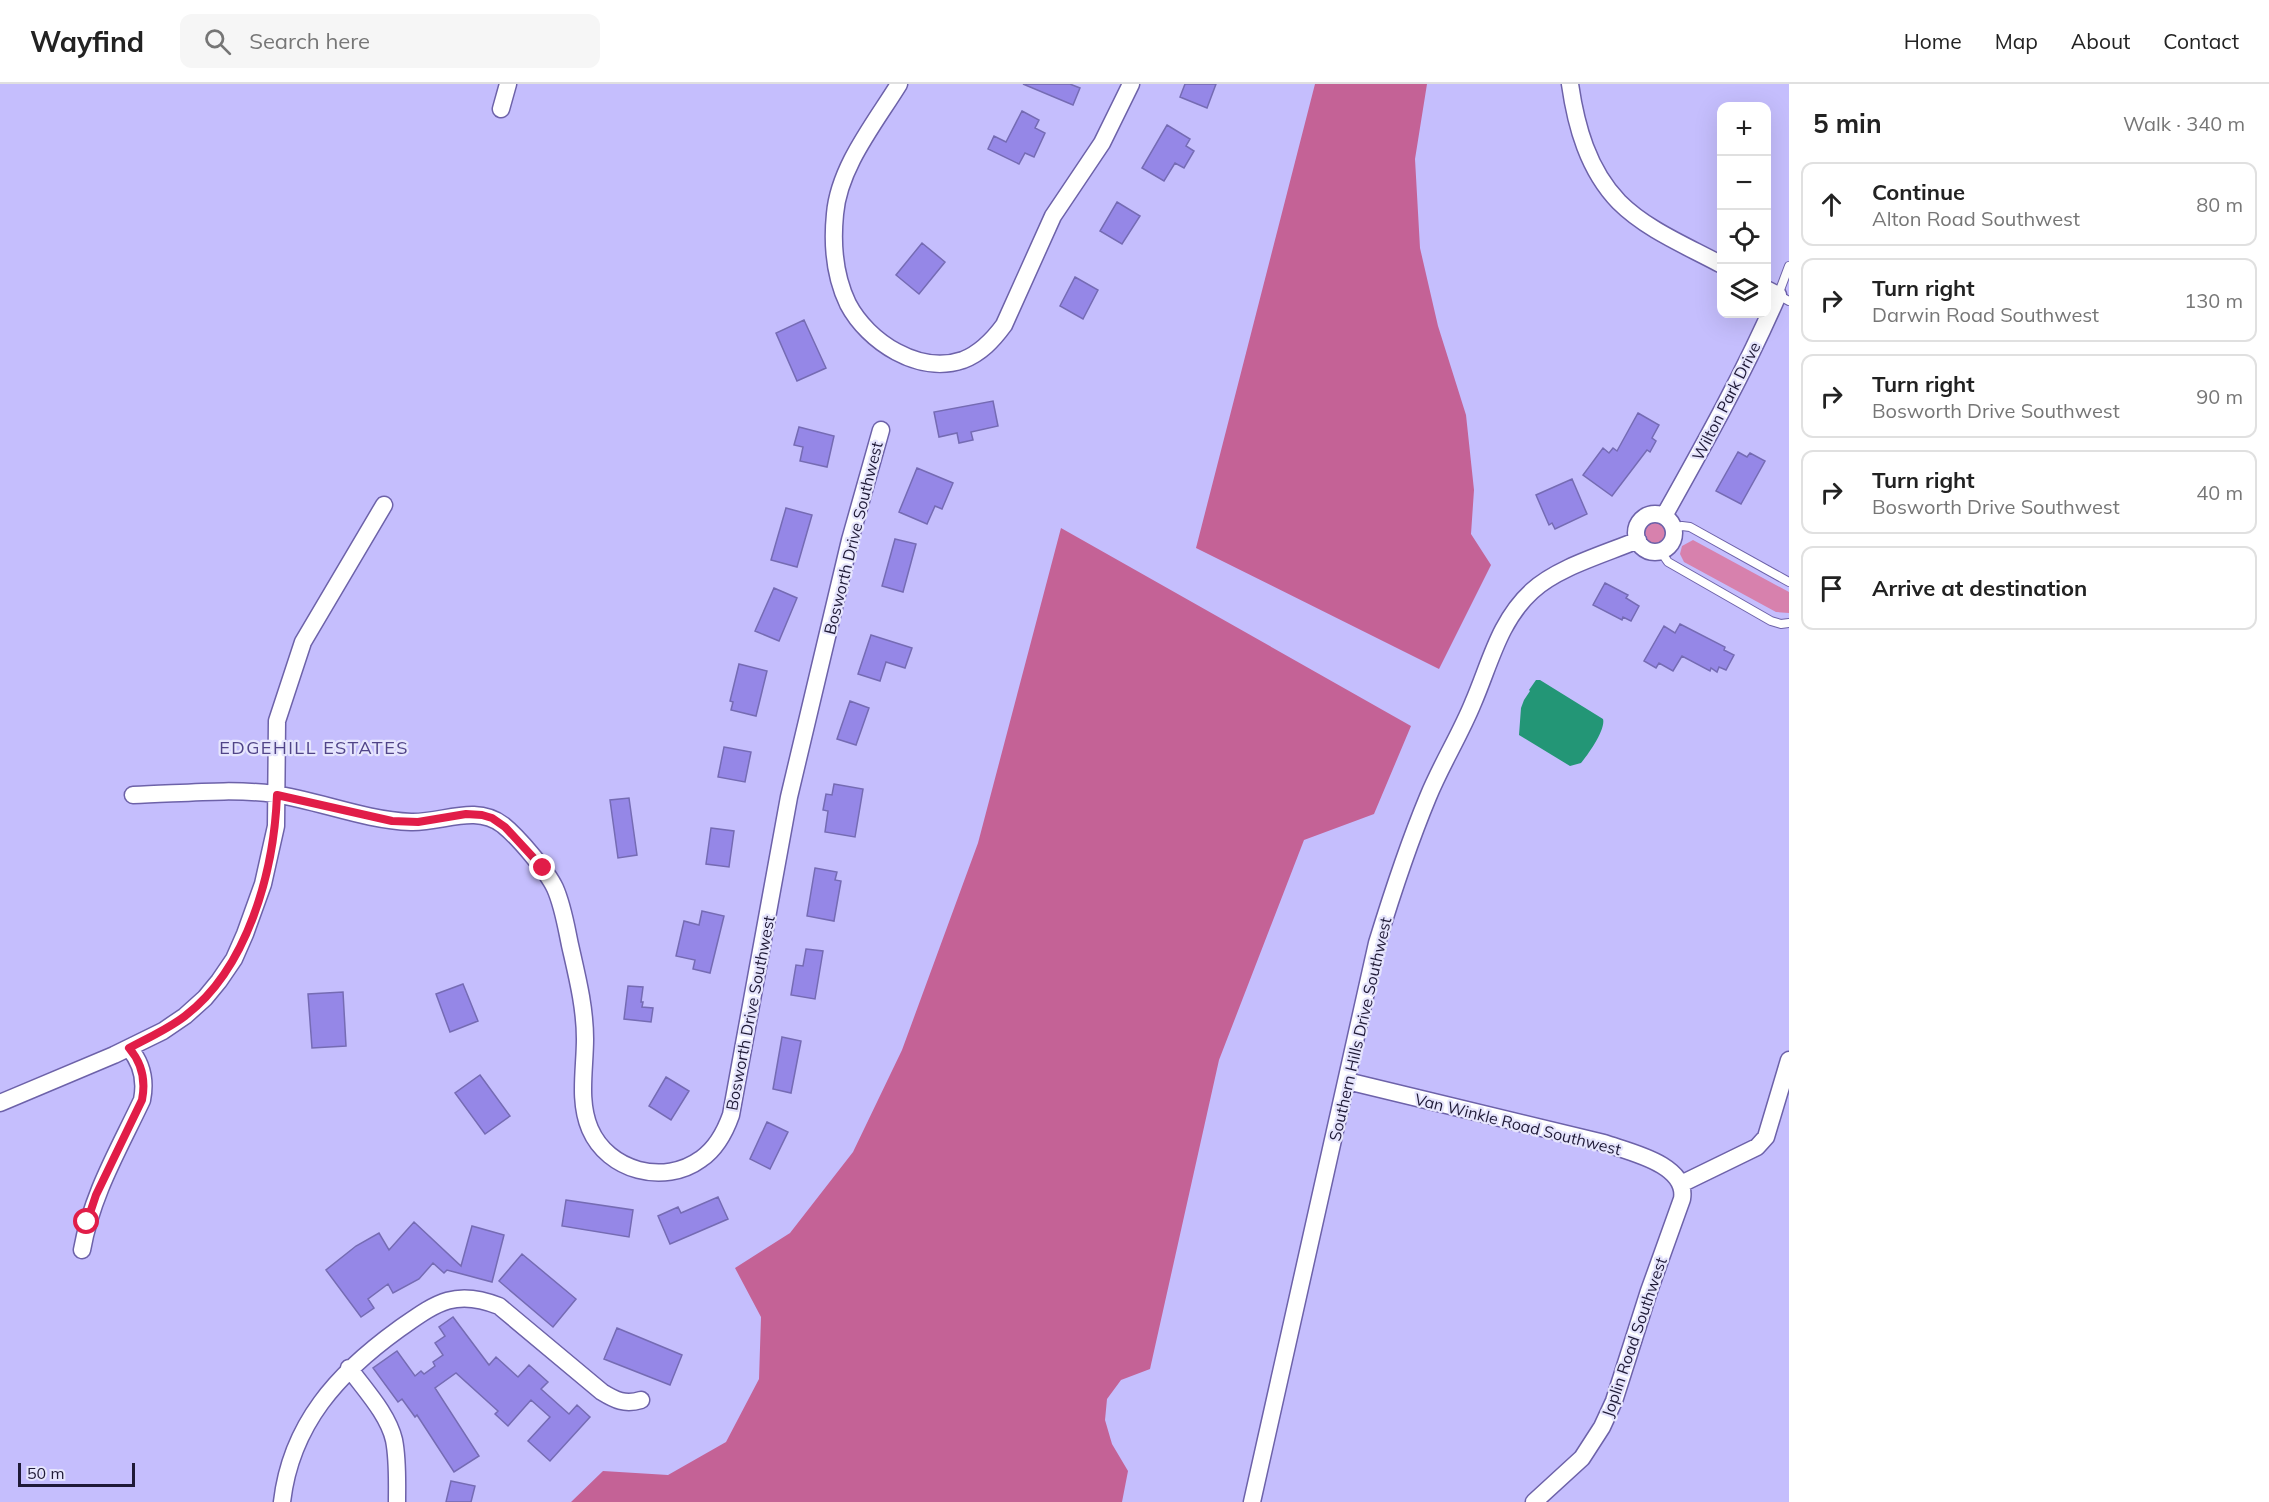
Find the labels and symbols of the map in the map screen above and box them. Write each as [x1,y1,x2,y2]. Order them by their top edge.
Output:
street label: Wilton Park Drive [1688,338,1764,464]
street label: Bosworth Drive Southwest [819,439,887,637]
district label: EDGEHILL ESTATES [219,736,409,759]
route end [529,854,555,880]
street label: Bosworth Drive Southwest [721,913,779,1112]
street label: Southern Hills Drive Southwest [1324,915,1396,1143]
street label: Van Winkle Road Southwest [1413,1089,1624,1159]
route start [73,1208,99,1234]
street label: Joplin Road Southwest [1597,1254,1671,1420]
scale bar [18,1460,135,1488]

